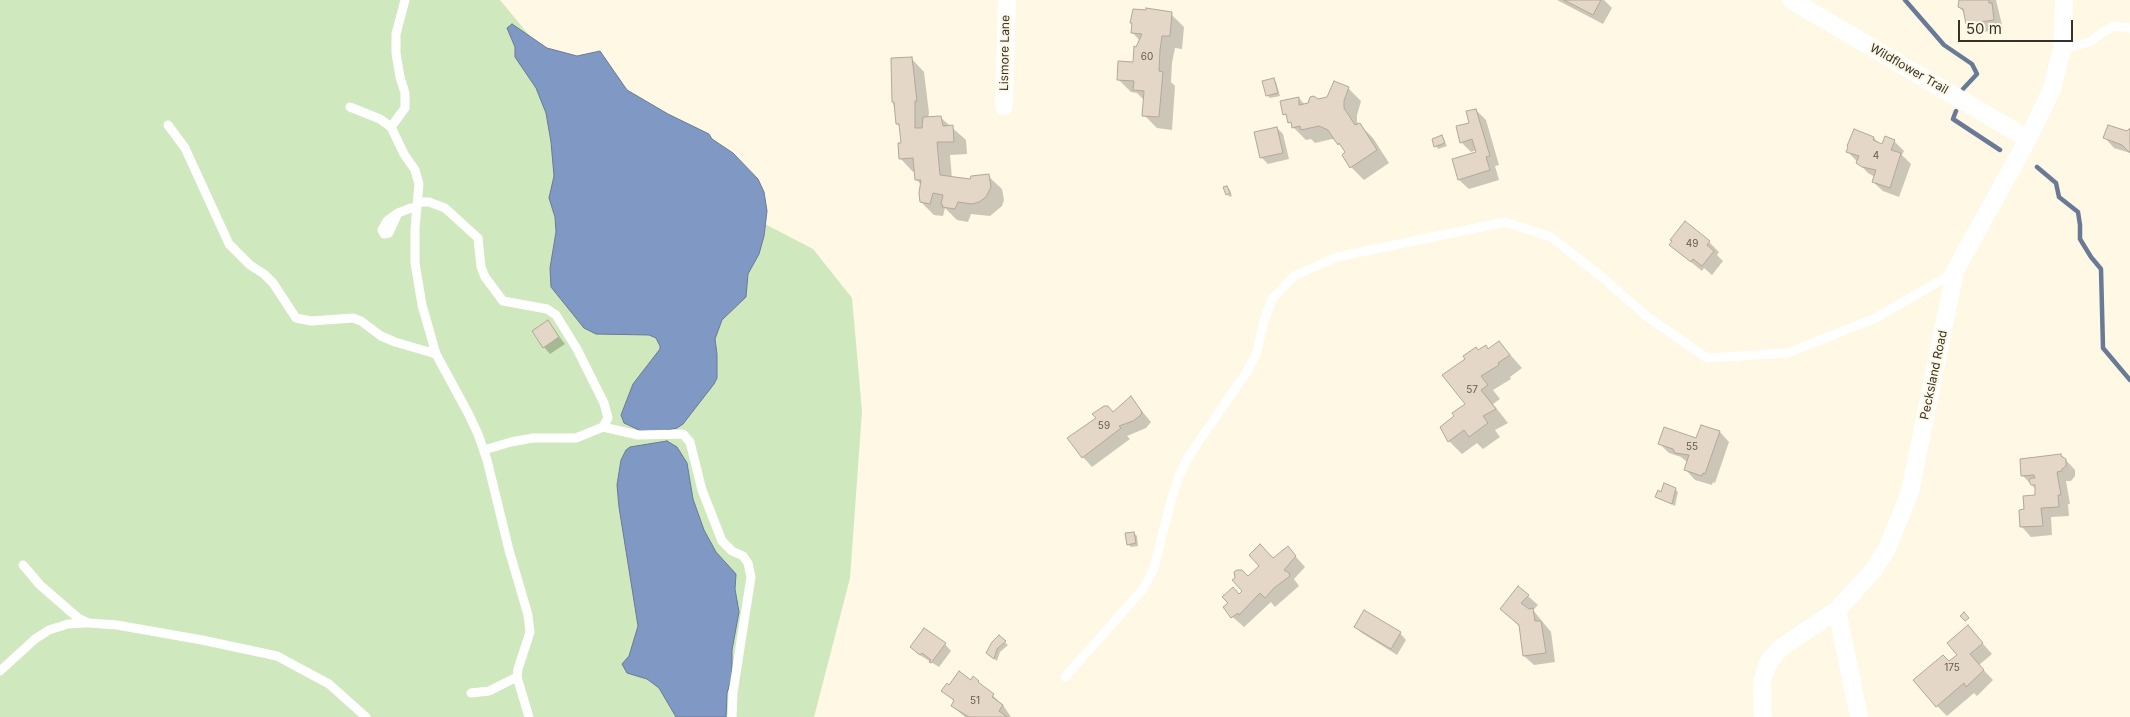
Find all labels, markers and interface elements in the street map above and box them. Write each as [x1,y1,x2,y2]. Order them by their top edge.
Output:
scale bar [1960,10,2075,42]
street label: Lismore Lane [997,15,1013,91]
text: 50 m [1966,19,2002,38]
street label: Wildflower Trail [1867,41,1951,97]
house number: 60 [1141,51,1153,63]
house number: 4 [1873,150,1879,162]
house number: 49 [1686,238,1698,250]
street label: Pecksland Road [1918,329,1950,421]
house number: 57 [1466,384,1478,396]
house number: 59 [1098,420,1110,432]
house number: 55 [1686,441,1698,453]
house number: 175 [1944,662,1960,674]
house number: 51 [970,695,980,707]

